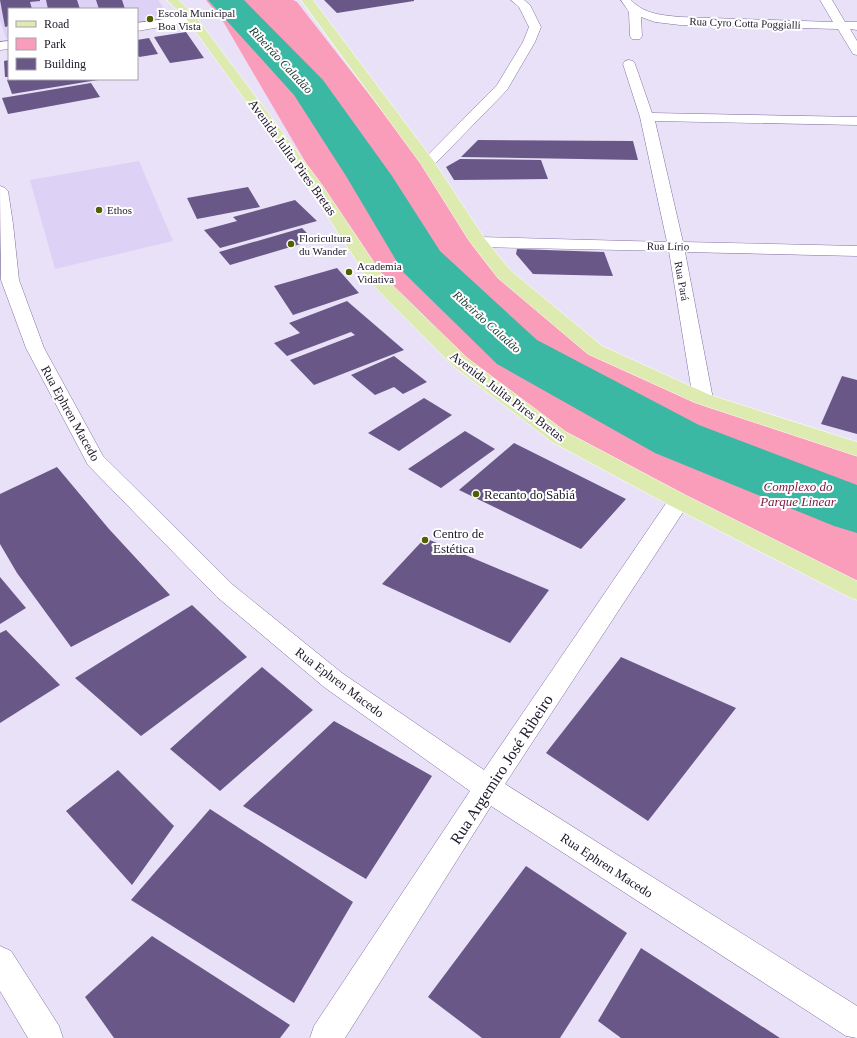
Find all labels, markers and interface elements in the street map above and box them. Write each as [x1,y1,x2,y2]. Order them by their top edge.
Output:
place label: Escola Municipal Boa Vista [158,7,235,32]
legend [8,8,138,80]
marker: Escola Municipal Boa Vista [145,14,155,24]
street label: Rua Cyro Cotta Poggialli [689,15,801,31]
text: Road [44,17,69,31]
water label: Ribeirão Caladão [246,23,316,96]
text: Park [44,37,66,51]
text: Building [44,57,86,71]
street label: Avenida Julita Pires Bretas [245,96,340,218]
place label: Ethos [107,204,132,216]
marker: Ethos [94,205,104,215]
place label: Floricultura du Wander [299,232,351,257]
marker: Floricultura du Wander [286,239,296,249]
street label: Rua Lírio [647,240,690,252]
place label: Academia Vidativa [357,260,402,285]
street label: Rua Pará [673,260,691,302]
marker: Academia Vidativa [344,267,354,277]
water label: Ribeirão Caladão [449,287,524,356]
street label: Avenida Julita Pires Bretas [447,348,568,445]
street label: Rua Ephren Macedo [38,363,103,464]
park label: Complexo do Parque Linear [759,479,837,509]
place label: Recanto do Sabiá [484,487,575,502]
marker: Recanto do Sabiá [471,489,481,499]
place label: Centro de Estética [433,526,484,556]
marker: Centro de Estética [420,535,430,545]
street label: Rua Ephren Macedo [293,644,387,721]
street label: Rua Argemiro José Ribeiro [447,692,557,848]
street label: Rua Ephren Macedo [558,830,656,901]

